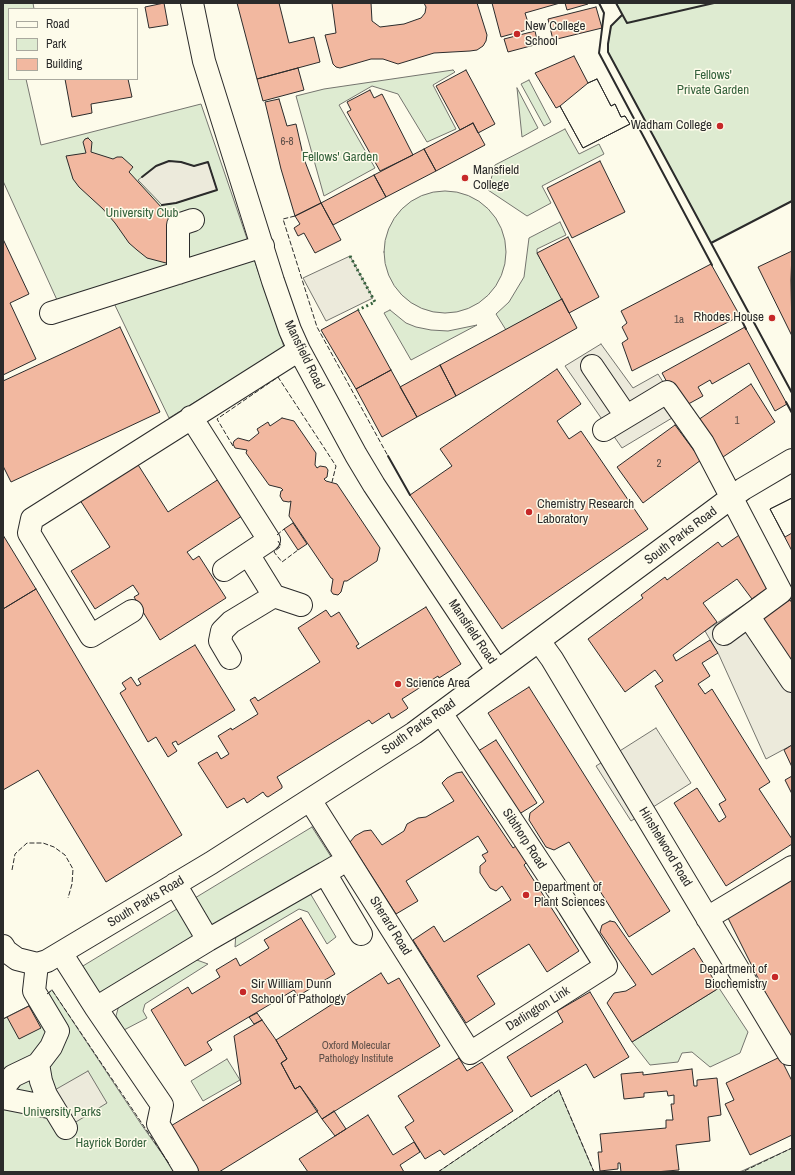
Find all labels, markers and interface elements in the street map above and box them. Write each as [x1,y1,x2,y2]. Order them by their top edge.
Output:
legend [8,8,138,80]
text: Road [46,16,70,32]
place label: New College School [525,19,585,50]
marker: New College School [512,29,522,39]
text: Park [46,36,66,52]
text: Building [46,56,82,72]
park label: Fellows' Private Garden [677,68,749,99]
place label: Wadham College [631,118,712,134]
marker: Wadham College [715,121,725,131]
house number: 6-8 [280,135,294,149]
park label: Fellows' Garden [302,150,378,166]
place label: Mansfield College [473,163,519,194]
marker: Mansfield College [460,173,470,183]
park label: University Club [106,206,178,222]
place label: Rhodes House [693,310,764,326]
house number: 1a [674,313,684,327]
marker: Rhodes House [767,313,777,323]
street label: Mansfield Road [281,318,327,392]
house number: 1 [734,414,740,428]
house number: 2 [656,457,662,471]
place label: Chemistry Research Laboratory [537,497,634,528]
street label: South Parks Road [642,504,720,568]
marker: Chemistry Research Laboratory [524,507,534,517]
street label: Mansfield Road [445,597,499,667]
place label: Science Area [406,676,470,692]
marker: Science Area [393,679,403,689]
street label: South Parks Road [379,696,459,758]
street label: Hinshelwood Road [635,804,695,890]
street label: Sibthorp Road [499,806,549,872]
street label: South Parks Road [105,873,187,931]
place label: Department of Plant Sciences [534,880,605,911]
marker: Department of Plant Sciences [521,890,531,900]
street label: Sherard Road [366,894,414,958]
place label: Department of Biochemistry [699,962,767,993]
marker: Department of Biochemistry [770,972,780,982]
place label: Sir William Dunn School of Pathology [251,977,346,1008]
street label: Darlington Link [503,983,573,1035]
marker: Sir William Dunn School of Pathology [238,987,248,997]
house number: Oxford Molecular Pathology Institute [319,1039,393,1065]
park label: University Parks [23,1105,101,1121]
park label: Hayrick Border [75,1136,147,1152]

